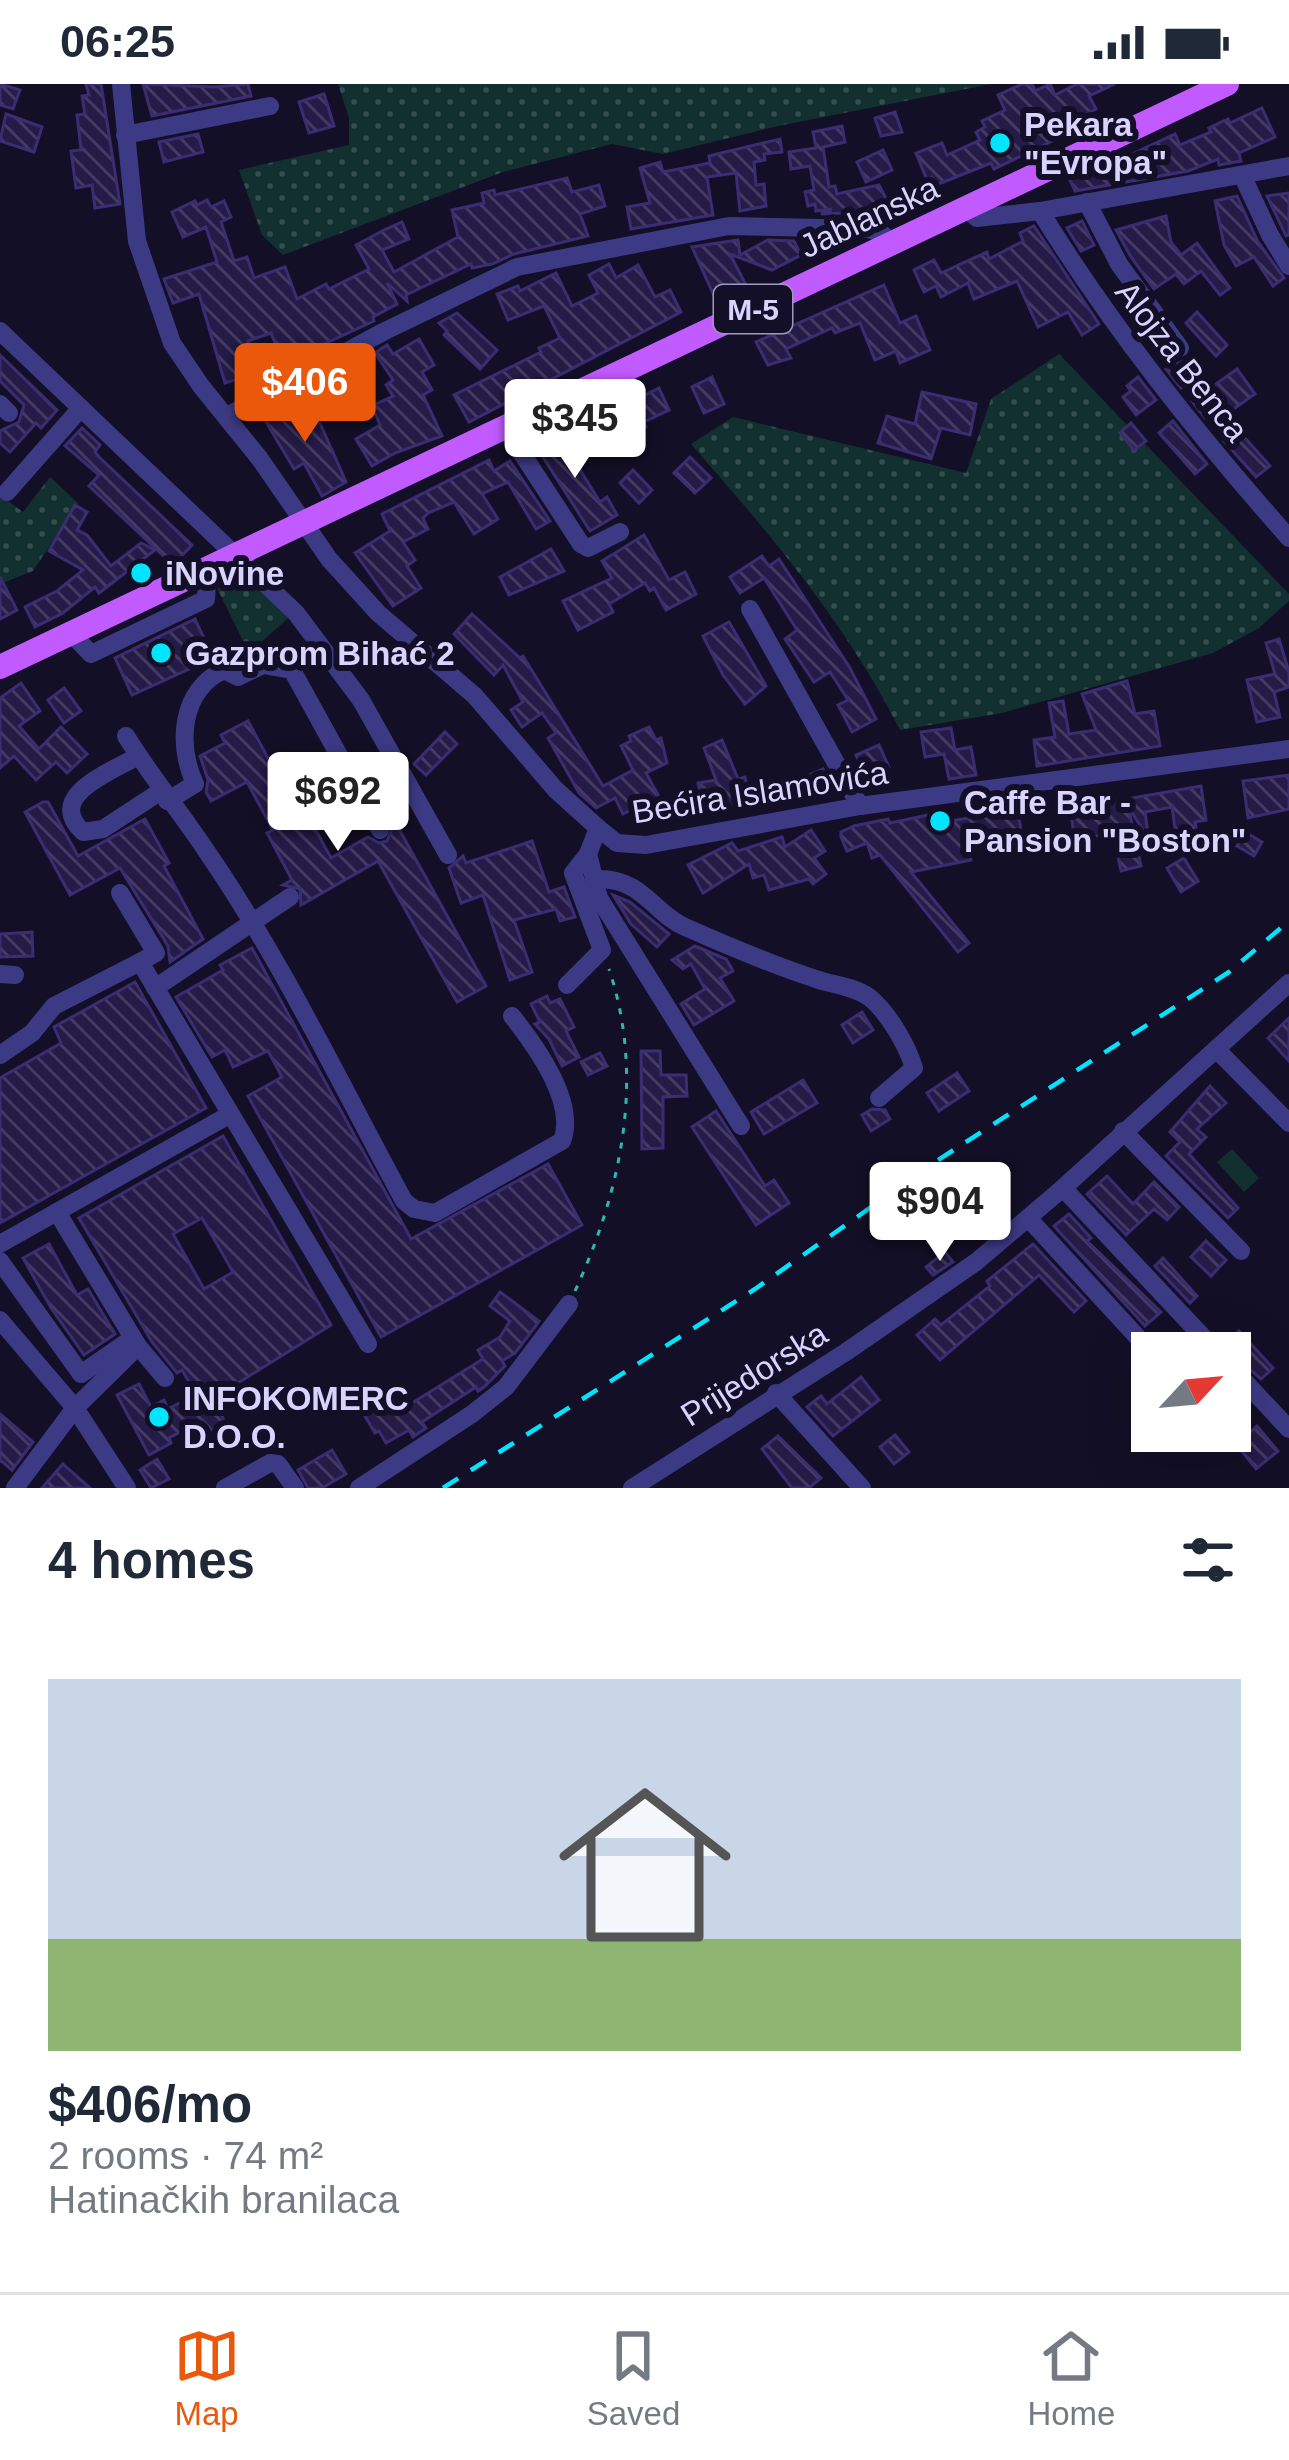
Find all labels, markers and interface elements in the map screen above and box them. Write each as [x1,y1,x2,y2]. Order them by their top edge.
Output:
text: 06:25 [60,16,175,67]
place label: Pekara "Evropa" [1024,106,1167,181]
marker: Pekara "Evropa" [987,130,1013,156]
street label: Jablanska [794,169,945,265]
street label: Alojza Benca [1108,274,1256,449]
road number: M-5 [714,285,792,333]
pin: $406 [234,343,376,445]
text: $406 [262,360,348,403]
pin: $345 [504,379,646,481]
text: $345 [532,396,618,439]
place label: iNovine [165,555,284,592]
marker: iNovine [128,560,154,586]
place label: Gazprom Bihać 2 [185,635,455,672]
marker: Gazprom Bihać 2 [148,640,174,666]
pin: $692 [267,752,409,854]
street label: Bećira Islamovića [629,753,891,830]
text: $692 [295,769,381,812]
place label: Caffe Bar - Pansion "Boston" [964,784,1246,859]
marker: Caffe Bar - Pansion "Boston" [927,808,953,834]
pin: $904 [869,1162,1011,1264]
text: $904 [897,1179,983,1222]
street label: Prijedorska [674,1314,834,1433]
north arrow [1131,1332,1251,1452]
map controls [1131,1332,1251,1452]
place label: INFOKOMERC D.O.O. [183,1380,409,1455]
marker: INFOKOMERC D.O.O. [146,1404,172,1430]
icon: filters [1175,1527,1241,1593]
text: 4 homes [48,1532,255,1589]
icon: home [537,1757,753,1973]
text: $406/mo [48,2076,252,2133]
text: 2 rooms · 74 m² [48,2134,323,2177]
text: Hatinačkih branilaca [48,2178,399,2221]
tab: Map [174,2323,240,2433]
tab: Saved [587,2323,680,2433]
tab: Home [1027,2323,1115,2433]

